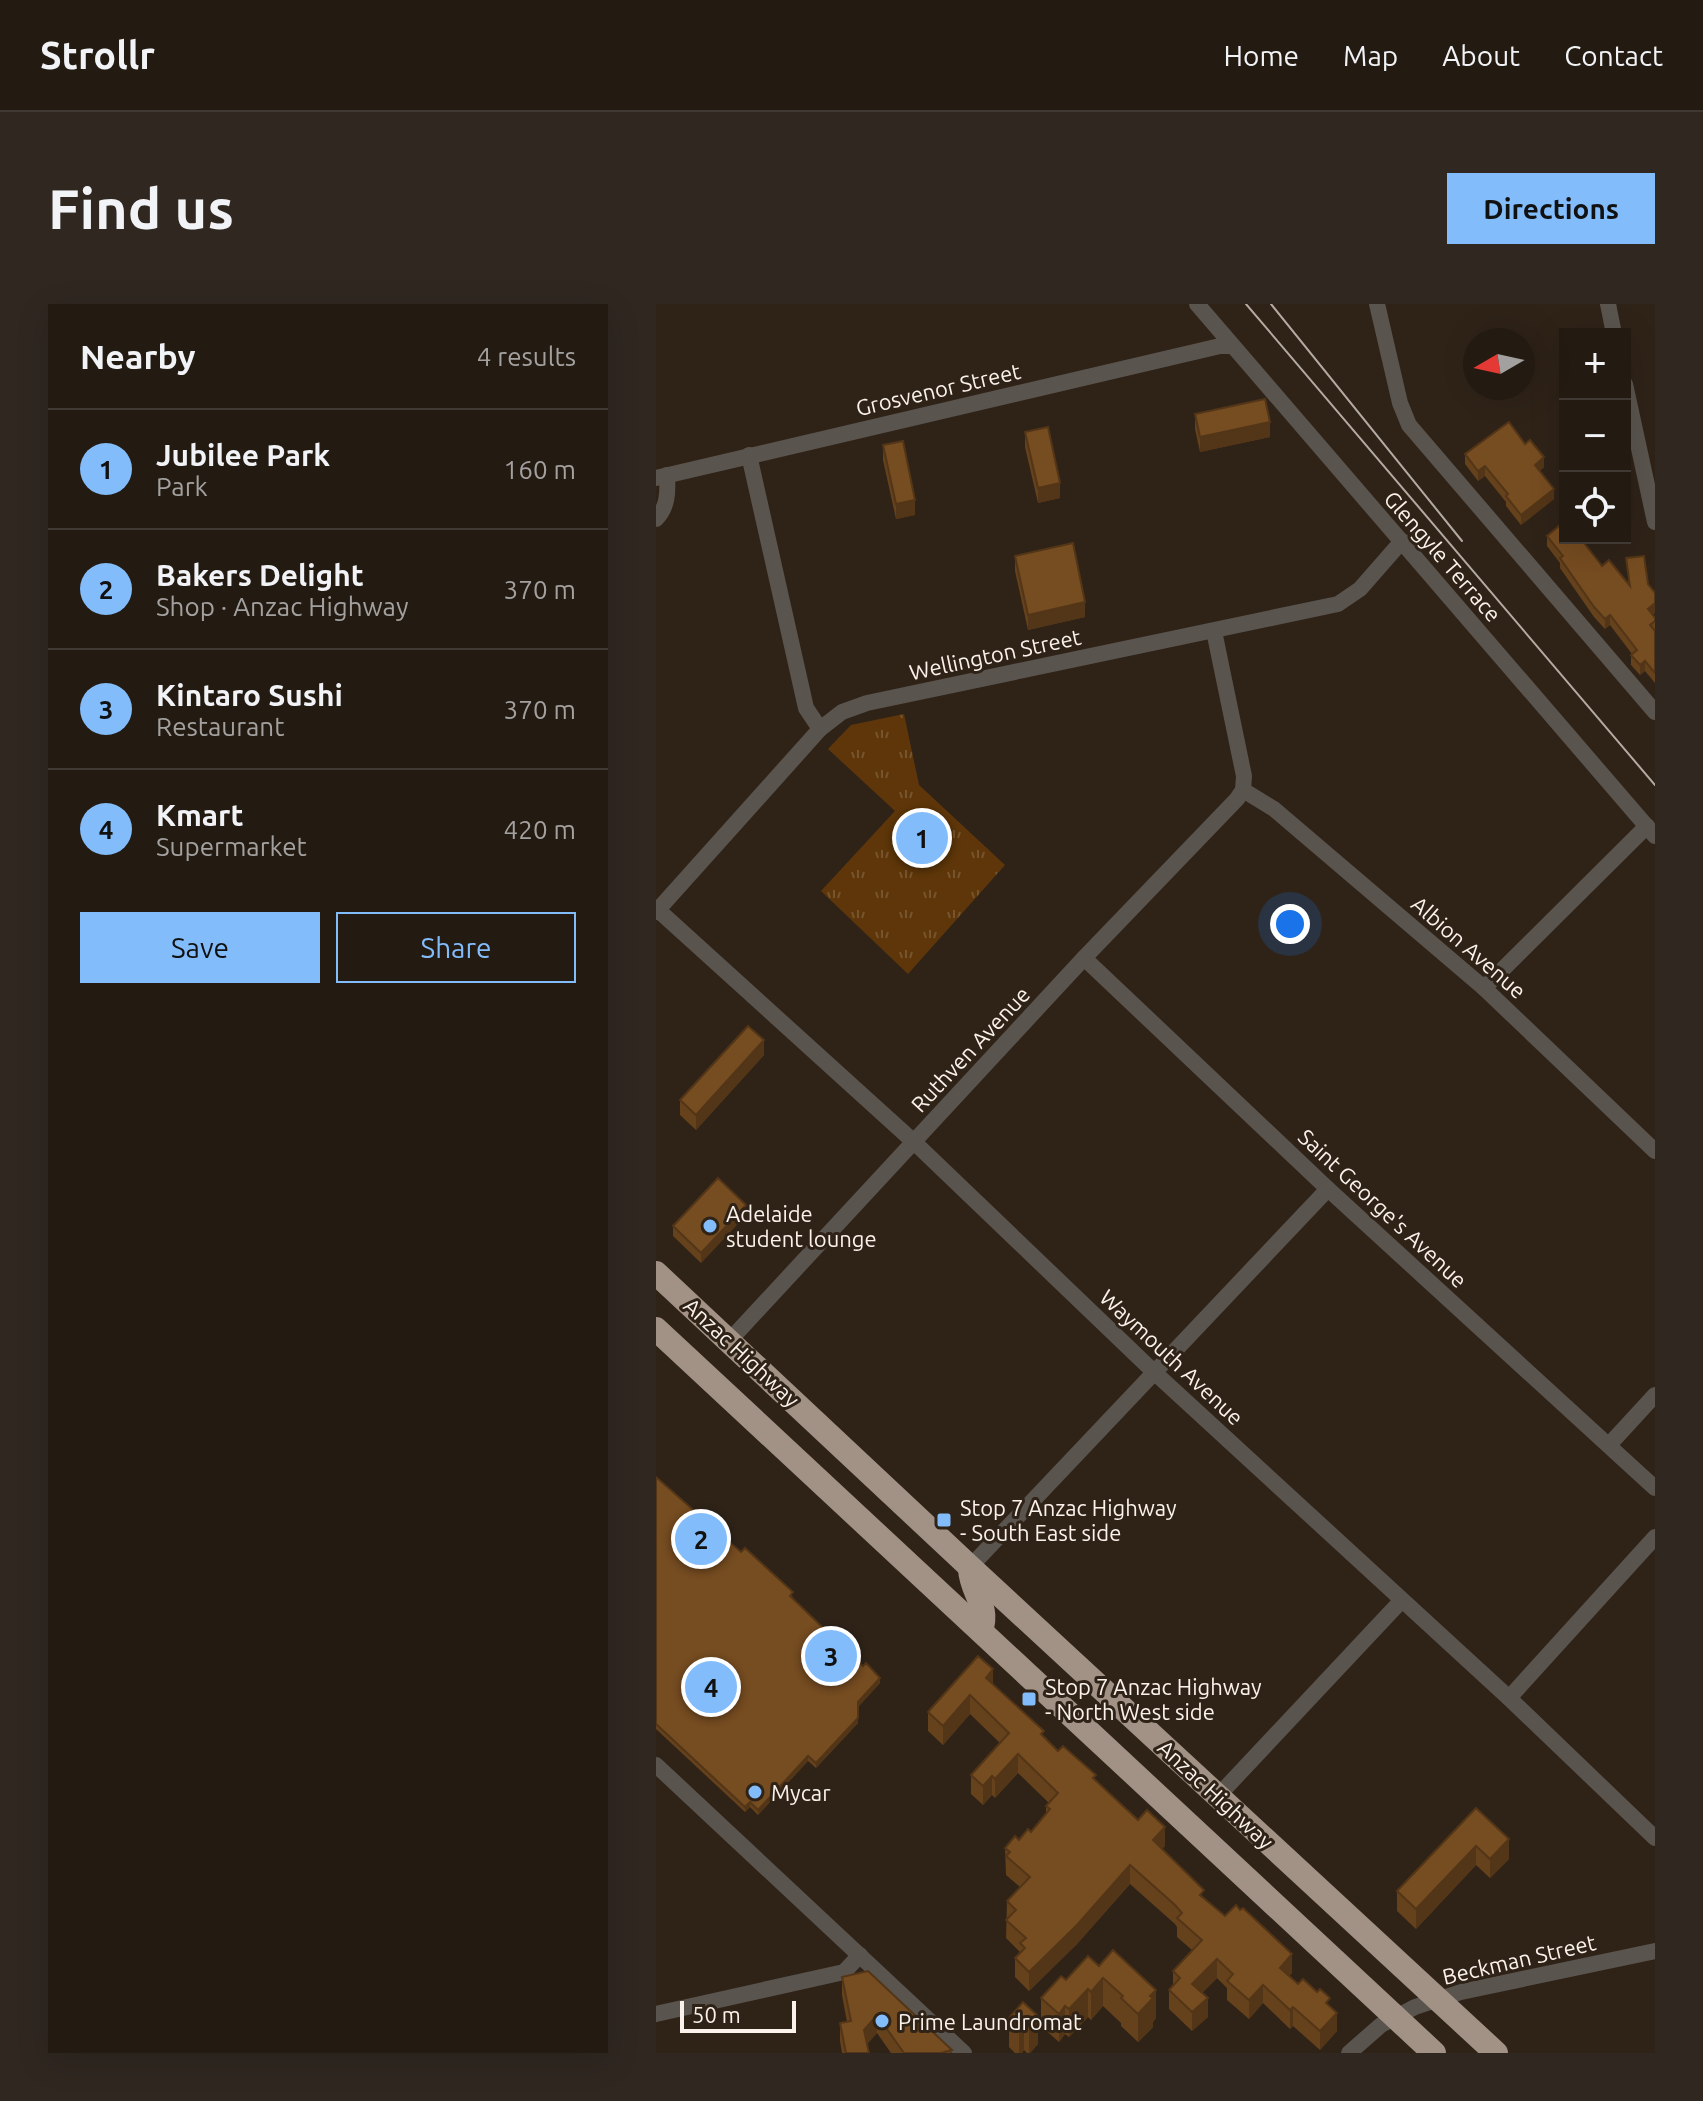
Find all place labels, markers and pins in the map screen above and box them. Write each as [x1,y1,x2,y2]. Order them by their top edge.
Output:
pin: 1 [896,808,948,868]
place label: Adelaide student lounge [726,1201,877,1251]
marker: Adelaide student lounge [701,1217,719,1235]
place label: Stop 7 Anzac Highway - South East side [960,1495,1177,1545]
pin: 2 [675,1509,727,1569]
marker: Stop 7 Anzac Highway - South East side [935,1511,953,1529]
pin: 3 [805,1626,857,1686]
pin: 4 [685,1657,737,1717]
place label: Stop 7 Anzac Highway - North West side [1045,1674,1262,1724]
marker: Stop 7 Anzac Highway - North West side [1020,1690,1038,1708]
place label: Mycar [771,1780,831,1805]
marker: Mycar [746,1783,764,1801]
place label: Prime Laundromat [898,2009,1082,2034]
marker: Prime Laundromat [873,2012,891,2030]

